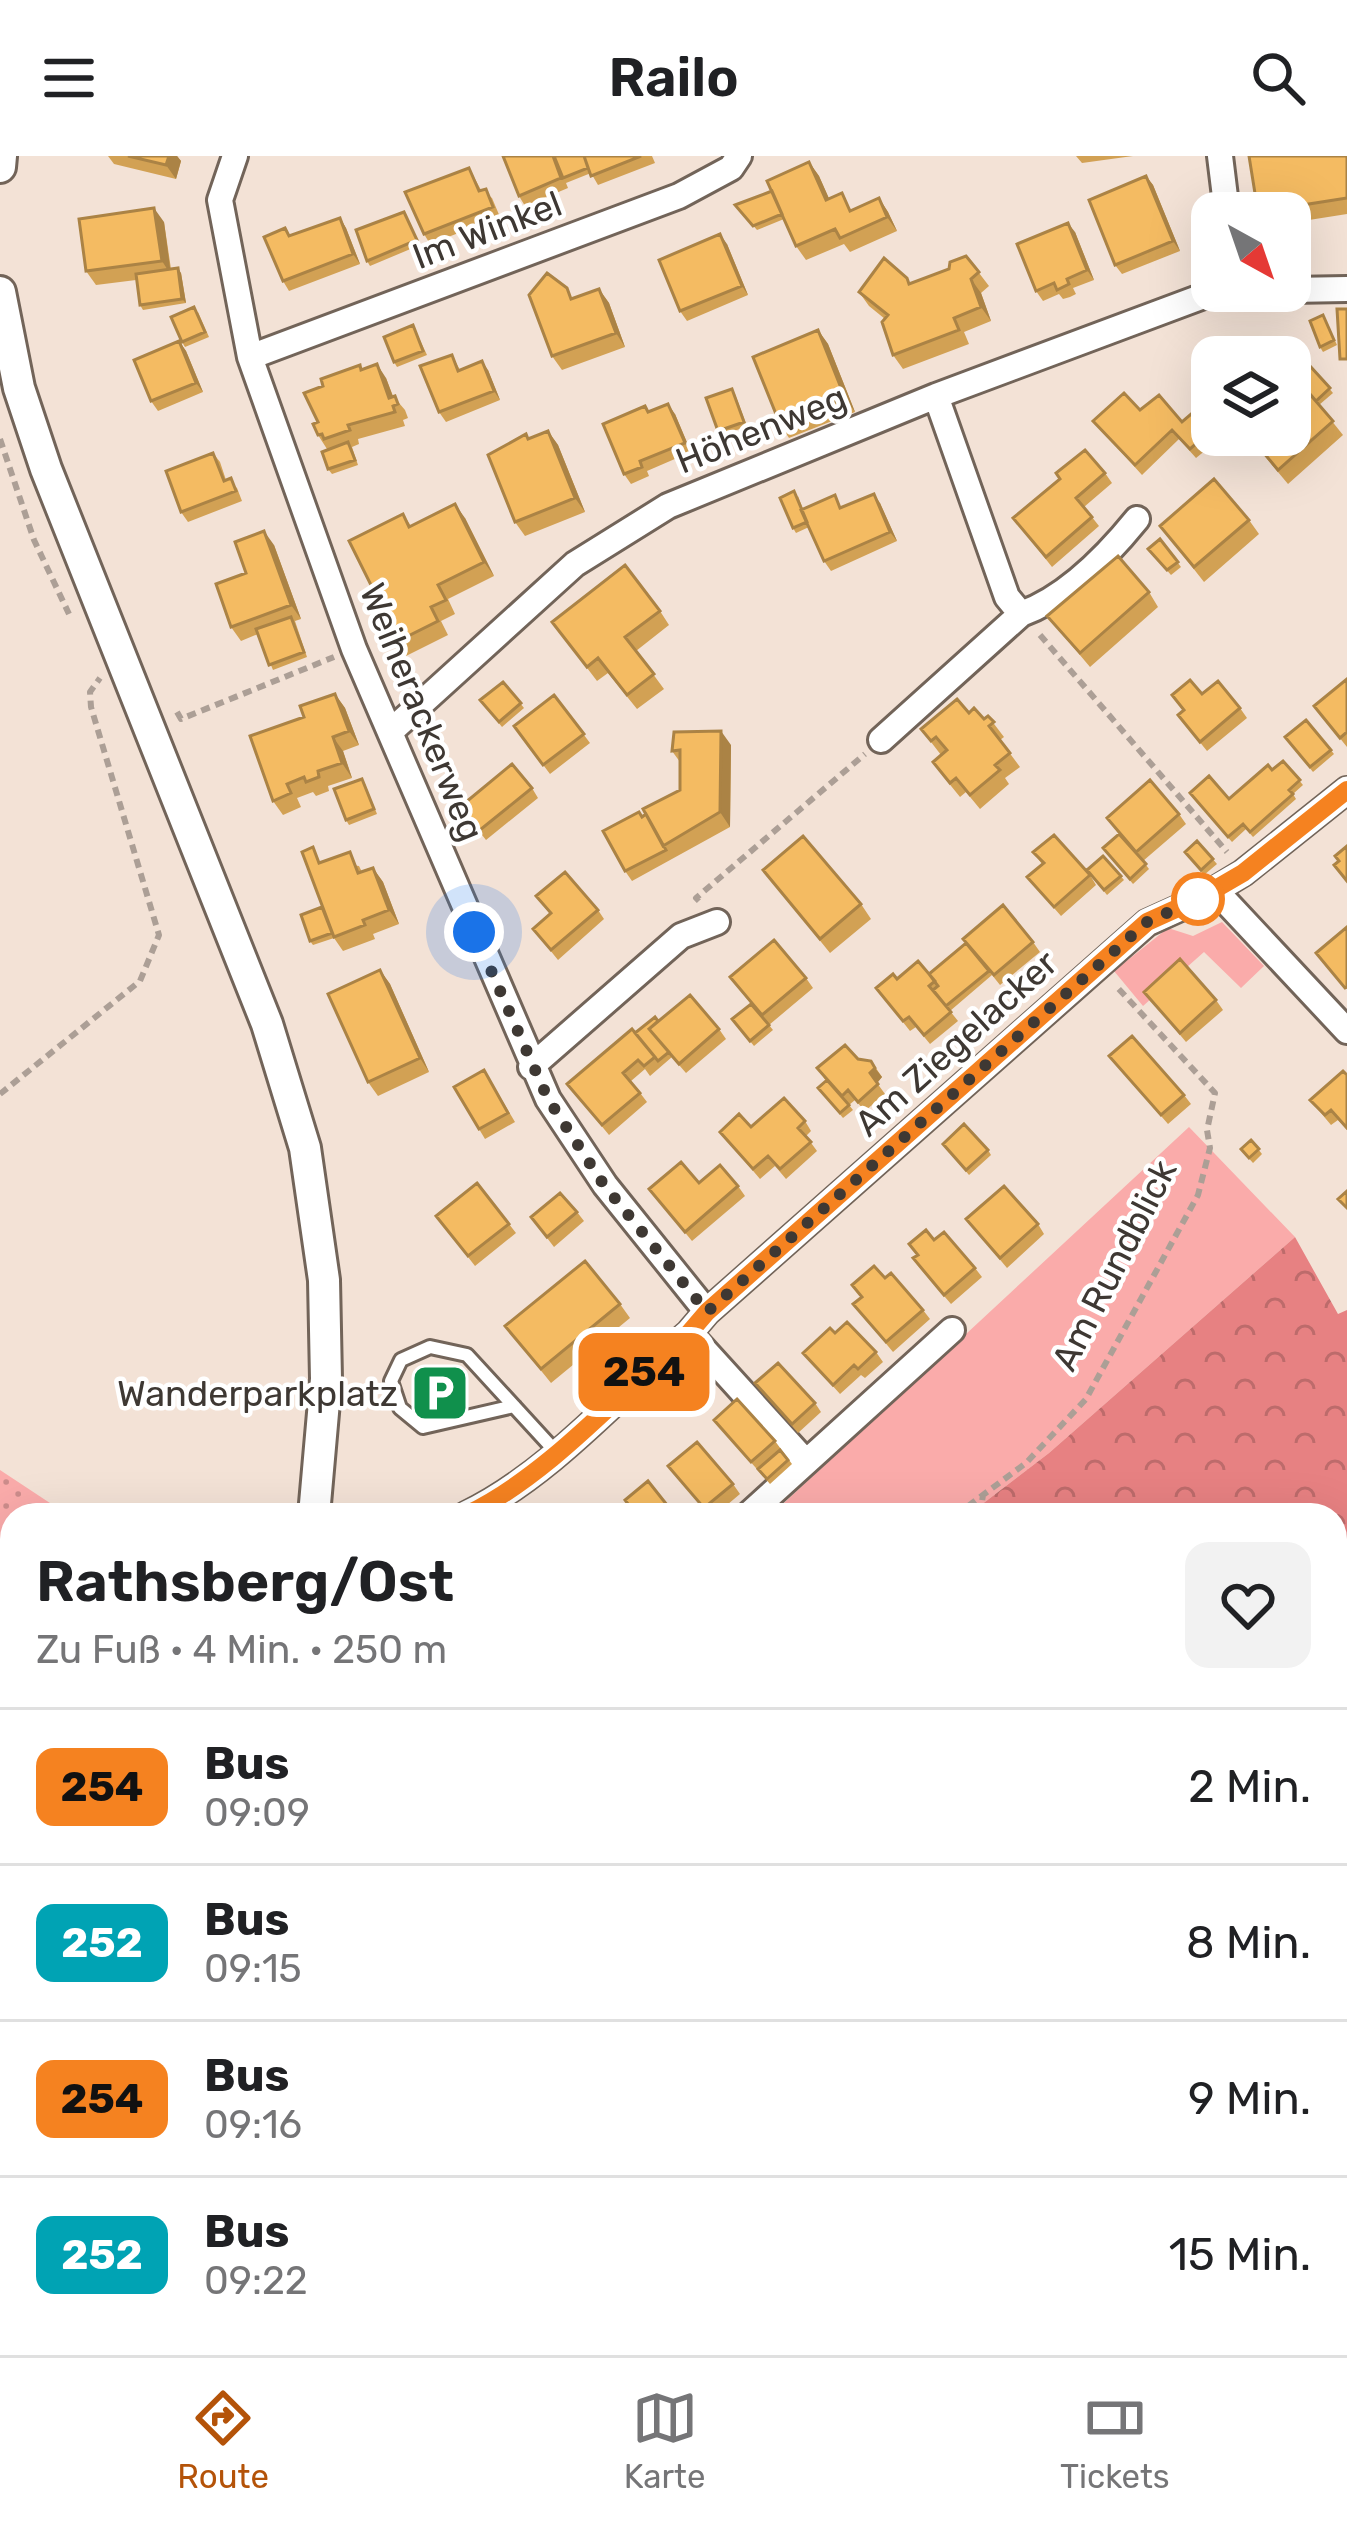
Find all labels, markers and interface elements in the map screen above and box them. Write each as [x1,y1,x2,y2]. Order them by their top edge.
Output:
icon: menu [36,45,102,111]
icon: search [1245,45,1311,111]
text: Railo [608,46,739,110]
street label: Im Winkel [406,182,568,278]
north arrow [1191,192,1311,312]
map controls [1191,192,1311,456]
button: layers [1191,336,1311,456]
street label: Höhenweg [669,375,853,483]
street label: Weiherackerweg [351,577,493,847]
unlabelled marker [1173,874,1223,924]
your location [444,902,504,962]
street label: Am Ziegelacker [846,941,1066,1145]
street label: Am Rundblick [1042,1152,1186,1378]
line badge: 254 [575,1333,713,1411]
text: 254 [602,1347,686,1397]
parking icon: Wanderparkplatz [409,1362,471,1424]
place label: Wanderparkplatz [117,1372,398,1415]
button: heart [1185,1542,1311,1668]
text: Rathsberg/Ost [36,1548,454,1615]
text: Zu Fuß · 4 Min. · 250 m [36,1627,447,1673]
text: Bus [204,1737,289,1790]
text: 2 Min. [1188,1760,1311,1813]
text: 254 [60,1762,144,1812]
text: 09:09 [204,1790,310,1836]
text: Bus [204,1893,289,1946]
text: 8 Min. [1186,1916,1311,1969]
text: 252 [61,1918,143,1968]
text: 09:15 [204,1946,302,1992]
text: Bus [204,2049,289,2102]
text: 9 Min. [1188,2072,1311,2125]
text: 254 [60,2074,144,2124]
text: 09:16 [204,2102,302,2148]
text: Bus [204,2205,289,2258]
text: 15 Min. [1169,2228,1311,2281]
text: 252 [61,2230,143,2280]
text: 09:22 [204,2258,308,2304]
tab: Route [177,2385,269,2496]
tab: Karte [624,2385,705,2496]
tab: Tickets [1060,2385,1170,2496]

